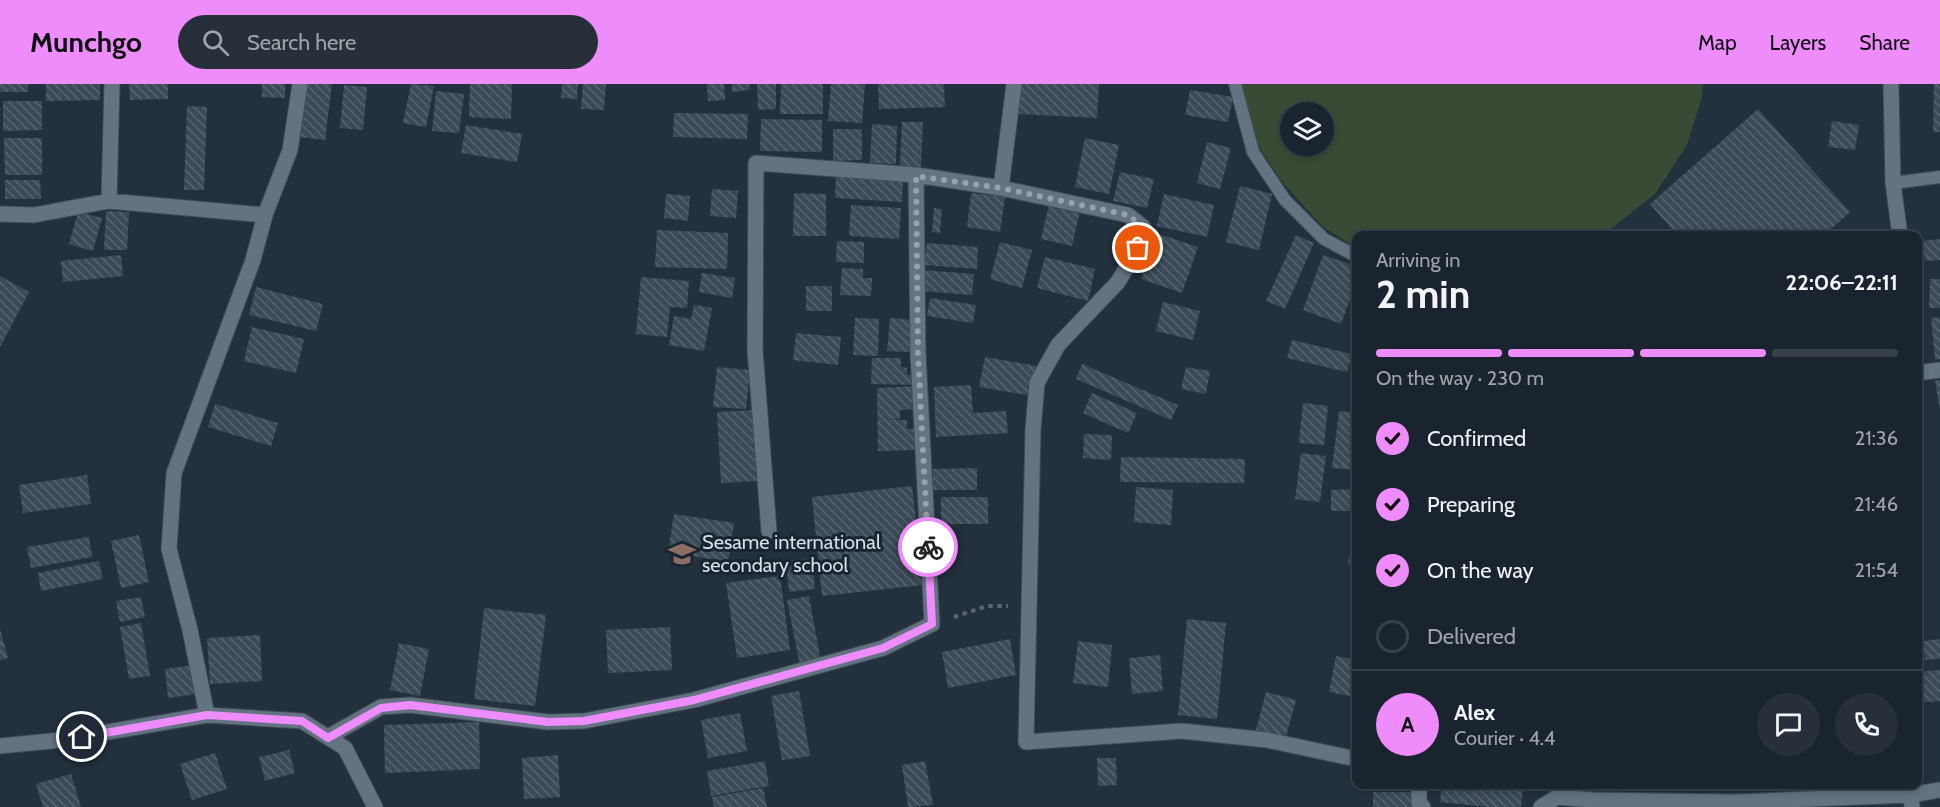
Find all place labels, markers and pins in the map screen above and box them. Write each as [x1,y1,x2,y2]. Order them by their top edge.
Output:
pin [1112,222,1163,273]
place label: Sesame international secondary school [702,530,881,577]
school or university icon: Sesame international secondary school [667,539,697,569]
pin [56,711,107,762]

